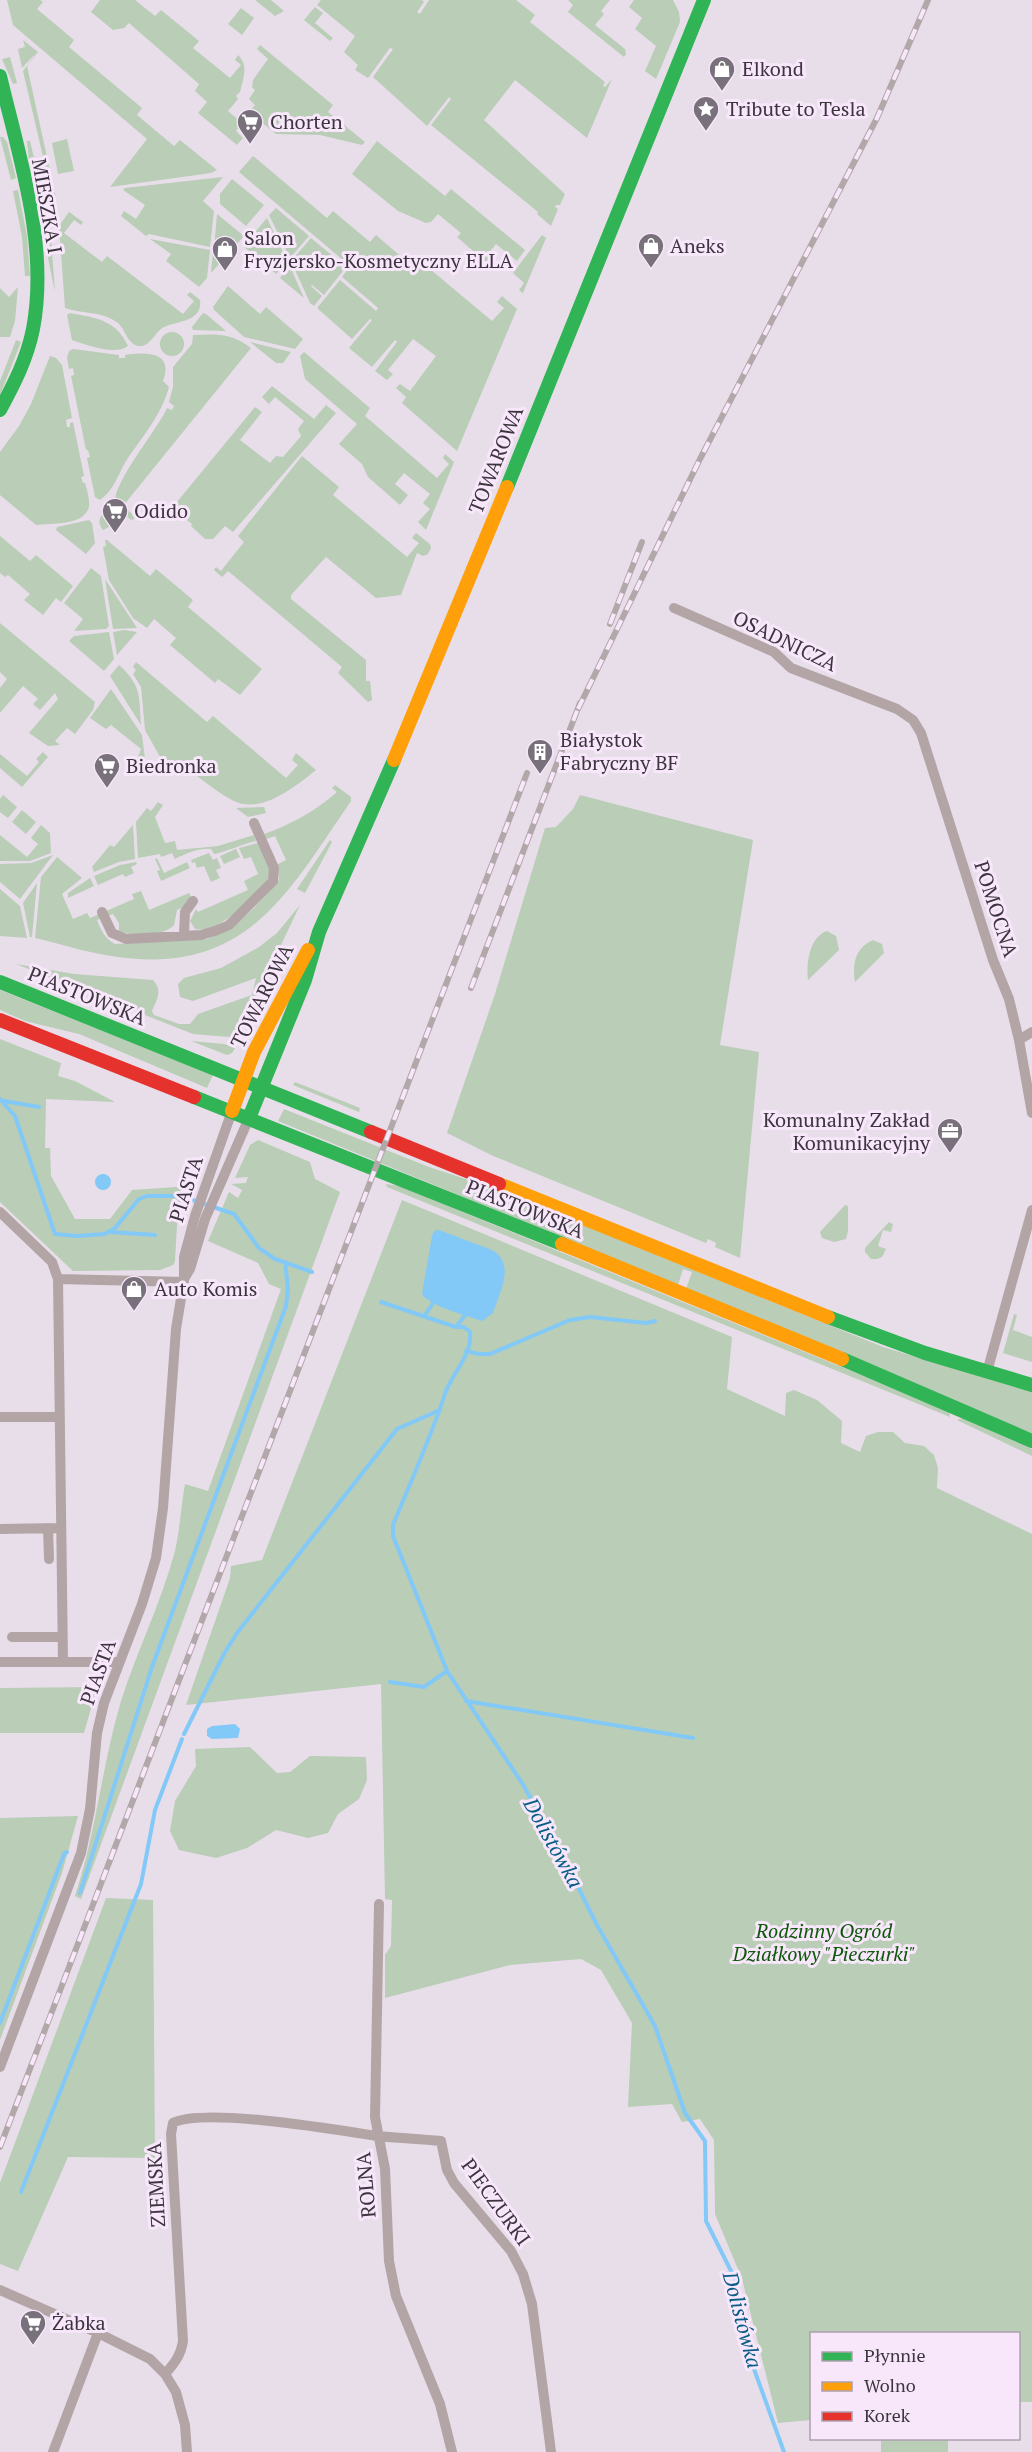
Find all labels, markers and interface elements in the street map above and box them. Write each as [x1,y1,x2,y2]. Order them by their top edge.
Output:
shop icon: Elkond [707,54,737,92]
place label: Elkond [742,55,804,82]
place icon: Tribute to Tesla [691,94,721,132]
place label: Tribute to Tesla [726,95,866,122]
supermarket icon: Chorten [235,107,265,145]
place label: Chorten [270,108,343,135]
street label: MIESZKA I [26,156,69,256]
place label: Salon Fryzjersko-Kosmetyczny ELLA [244,224,513,274]
shop icon: Aneks [636,231,666,269]
place label: Aneks [670,232,725,259]
shop icon: Salon Fryzjersko-Kosmetyczny ELLA [210,234,240,272]
street label: TOWAROWA [462,402,529,517]
supermarket icon: Odido [100,496,130,534]
place label: Odido [134,497,188,524]
street label: OSADNICZA [729,604,842,678]
place label: Białystok Fabryczny BF [560,726,678,776]
building icon: Białystok Fabryczny BF [525,737,555,775]
supermarket icon: Biedronka [92,751,122,789]
place label: Biedronka [126,752,217,779]
street label: POMOCNA [968,857,1025,961]
street label: TOWAROWA [224,939,299,1052]
street label: PIASTOWSKA [24,960,150,1032]
place label: Komunalny Zakład Komunikacyjny [763,1106,931,1156]
office icon: Komunalny Zakład Komunikacyjny [935,1116,965,1154]
street label: PIASTA [162,1152,209,1225]
street label: PIASTOWSKA [462,1173,588,1245]
shop icon: Auto Komis [119,1274,149,1312]
place label: Auto Komis [154,1275,257,1302]
street label: PIASTA [73,1635,122,1708]
water label: Dolistówka [517,1792,590,1893]
park label: Rodzinny Ogród Działkowy "Pieczurki" [732,1917,915,1967]
street label: ZIEMSKA [140,2142,171,2228]
street label: ROLNA [349,2151,382,2219]
street label: PIECZURKI [456,2153,537,2251]
water label: Dolistówka [716,2267,769,2371]
supermarket icon: Żabka [18,2308,48,2346]
place label: Żabka [52,2309,106,2336]
legend [810,2332,1020,2440]
text: Płynnie [864,2343,926,2367]
text: Wolno [864,2373,916,2397]
text: Korek [864,2403,911,2427]

